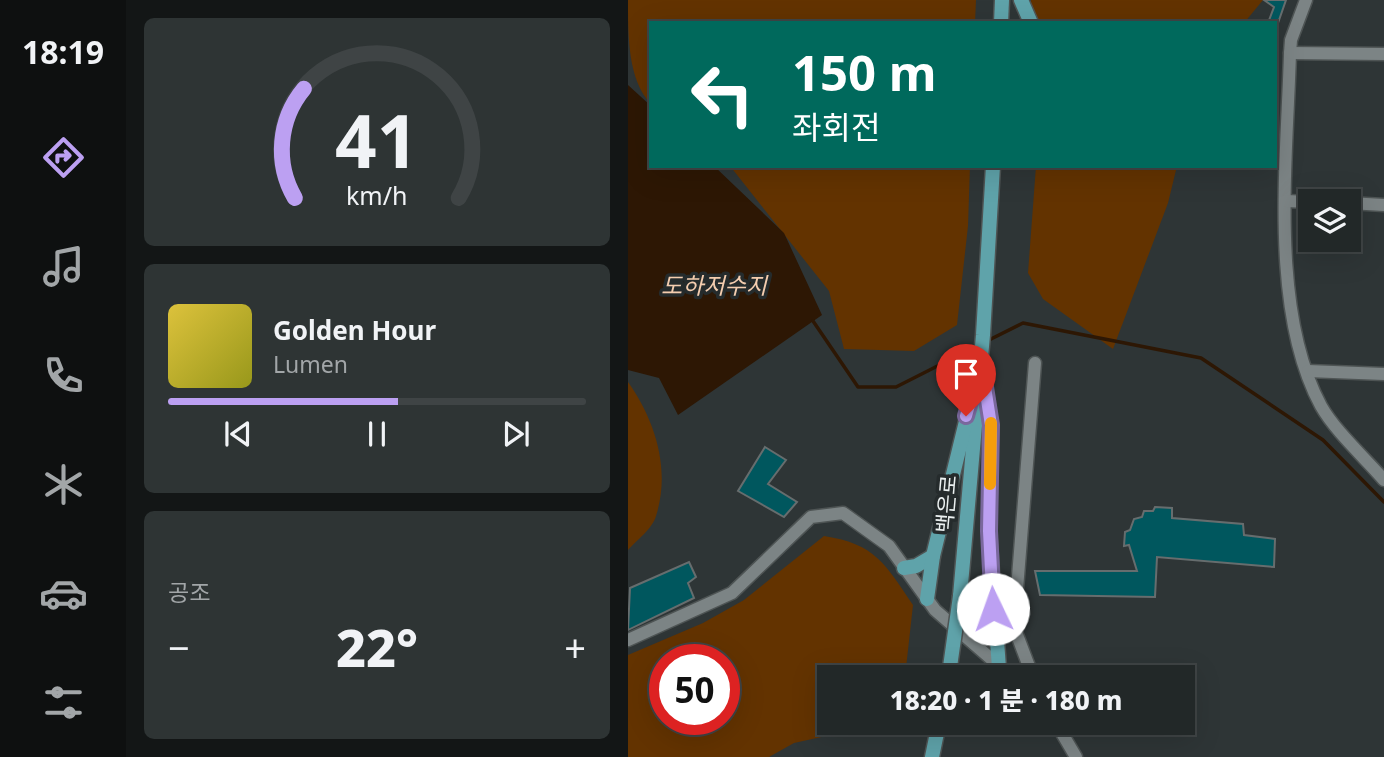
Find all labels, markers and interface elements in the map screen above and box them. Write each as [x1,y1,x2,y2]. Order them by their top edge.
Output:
text: 18:19 [22,30,104,73]
text: 150 m [792,39,937,105]
icon: left [677,49,768,140]
text: 41 [335,91,419,190]
text: 좌회전 [792,105,880,148]
icon: directions [39,133,88,182]
text: km/h [346,178,408,212]
map controls [1298,189,1361,252]
button: layers [1298,189,1361,252]
icon: music [39,242,88,291]
water label: 도하저수지 [661,269,769,301]
text: Golden Hour [273,312,436,348]
pin [936,344,996,416]
text: Lumen [273,348,348,380]
icon: phone [39,351,88,400]
icon: arrive [947,355,985,393]
icon: previous [219,415,257,453]
icon: pause [358,415,396,453]
icon: next [497,415,535,453]
icon: climate [39,460,88,509]
street label: 백은로 [930,474,962,534]
icon: car [39,569,88,618]
position arrow [956,572,1030,646]
text: 공조 [168,576,210,608]
text: 22° [336,611,418,682]
text: − [168,621,190,673]
text: + [564,621,586,673]
speed limit sign: 50 [649,644,740,735]
icon: filters [39,678,88,727]
text: 18:20 · 1 분 · 180 m [890,682,1122,718]

